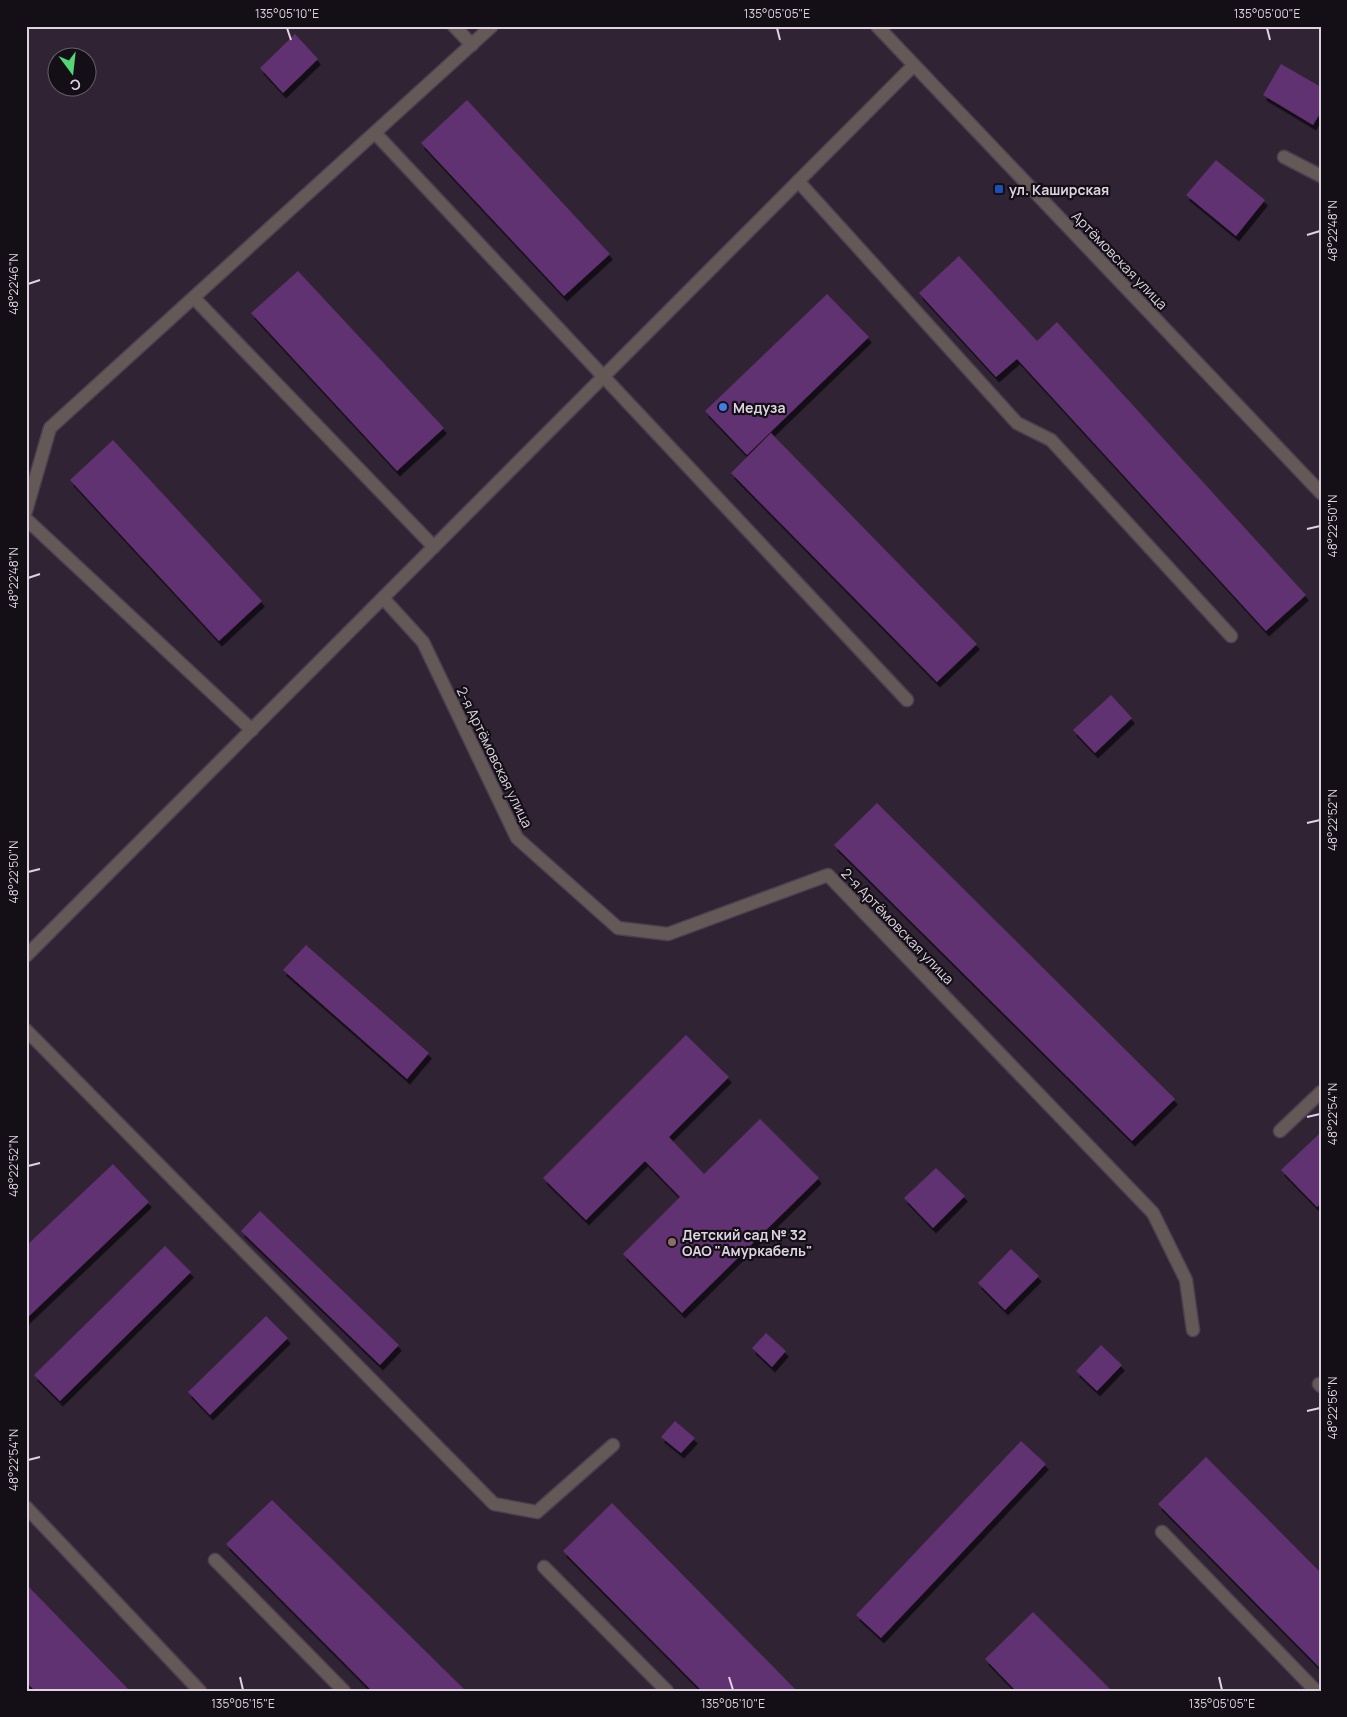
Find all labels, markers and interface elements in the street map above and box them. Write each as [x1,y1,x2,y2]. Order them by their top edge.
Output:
text: 135°05'10"E [255,5,319,22]
text: 135°05'05"E [744,5,810,22]
text: 135°05'00"E [1234,5,1300,22]
north arrow [48,48,98,98]
text: С [68,75,83,96]
place label: ул. Каширская [1009,180,1109,199]
marker: ул. Каширская [993,183,1005,195]
text: 48°22'48"N [1324,200,1341,262]
street label: Артёмовская улица [1068,207,1172,313]
text: 48°22'46"N [5,253,22,315]
place label: Медуза [733,398,785,417]
marker: Медуза [717,401,729,413]
text: 48°22'50"N [1324,495,1341,557]
text: 48°22'48"N [5,547,22,609]
street label: 2-я Артёмовская улица [453,683,537,831]
text: 48°22'52"N [1324,789,1341,851]
text: 48°22'50"N [5,841,22,903]
street label: 2-я Артёмовская улица [837,864,959,988]
text: 48°22'54"N [1324,1083,1341,1145]
text: 48°22'52"N [5,1135,22,1197]
place label: Детский сад № 32 ОАО "Амуркабель" [682,1225,813,1260]
marker: Детский сад № 32 ОАО "Амуркабель" [666,1236,678,1248]
text: 48°22'56"N [1324,1377,1341,1439]
text: 48°22'54"N [5,1429,22,1491]
text: 135°05'15"E [211,1695,275,1712]
text: 135°05'10"E [701,1695,765,1712]
text: 135°05'05"E [1189,1695,1255,1712]

